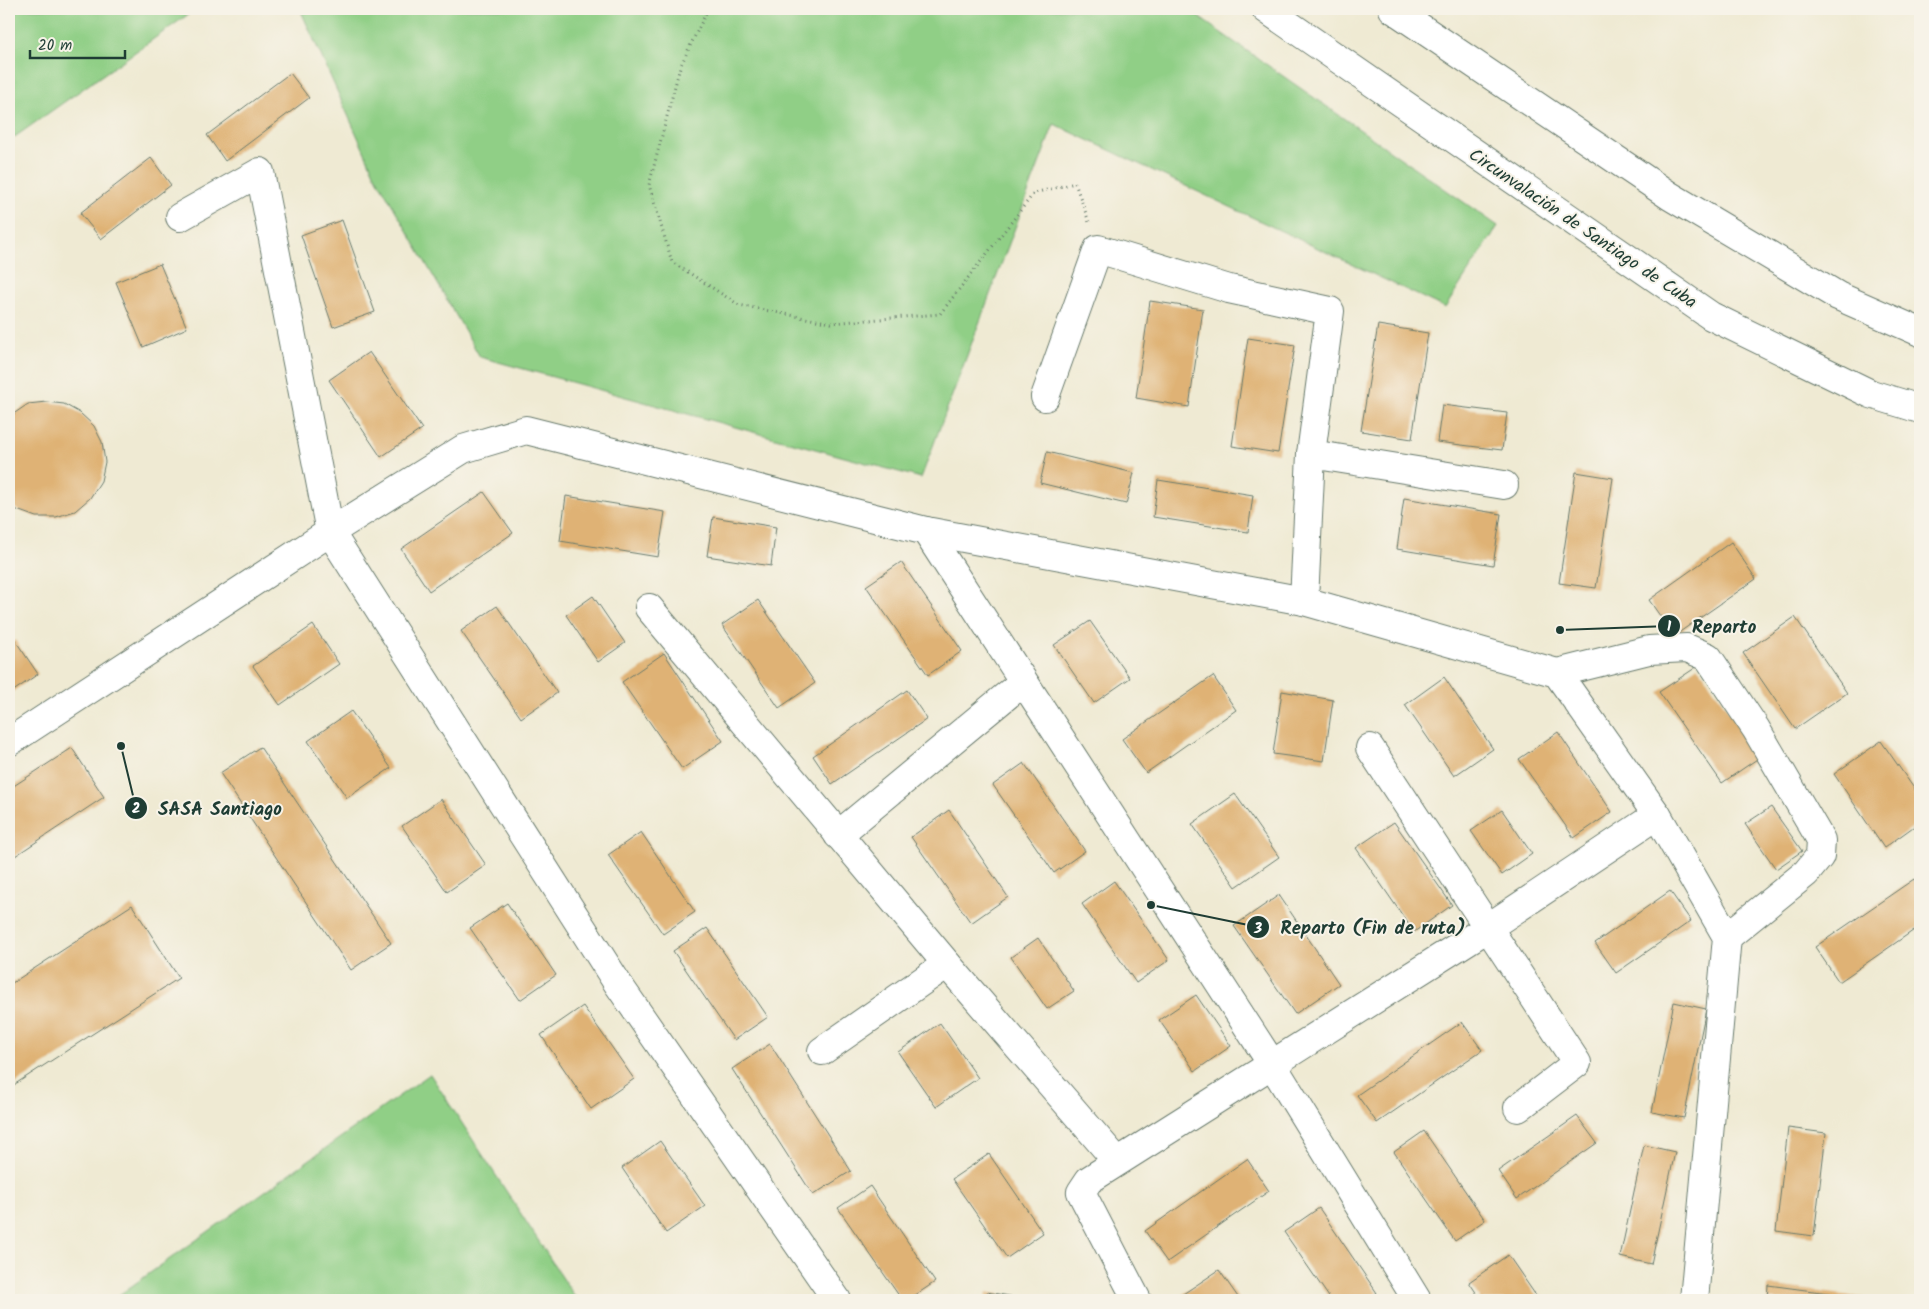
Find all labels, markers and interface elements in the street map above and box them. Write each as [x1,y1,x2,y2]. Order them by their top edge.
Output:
scale bar [30,28,125,60]
text: 20 m [38,34,72,58]
street label: Circunvalación de Santiago de Cuba [1462,142,1702,317]
callout: Reparto [1657,609,1767,643]
text: Reparto [1692,613,1757,643]
text: 1 [1667,615,1672,639]
callout: SASA Santiago [123,791,292,825]
text: SASA Santiago [158,795,282,825]
text: 2 [132,797,141,821]
callout: Reparto (Fin de ruta) [1246,910,1476,944]
text: Reparto (Fin de ruta) [1280,914,1466,944]
text: 3 [1253,917,1262,941]

